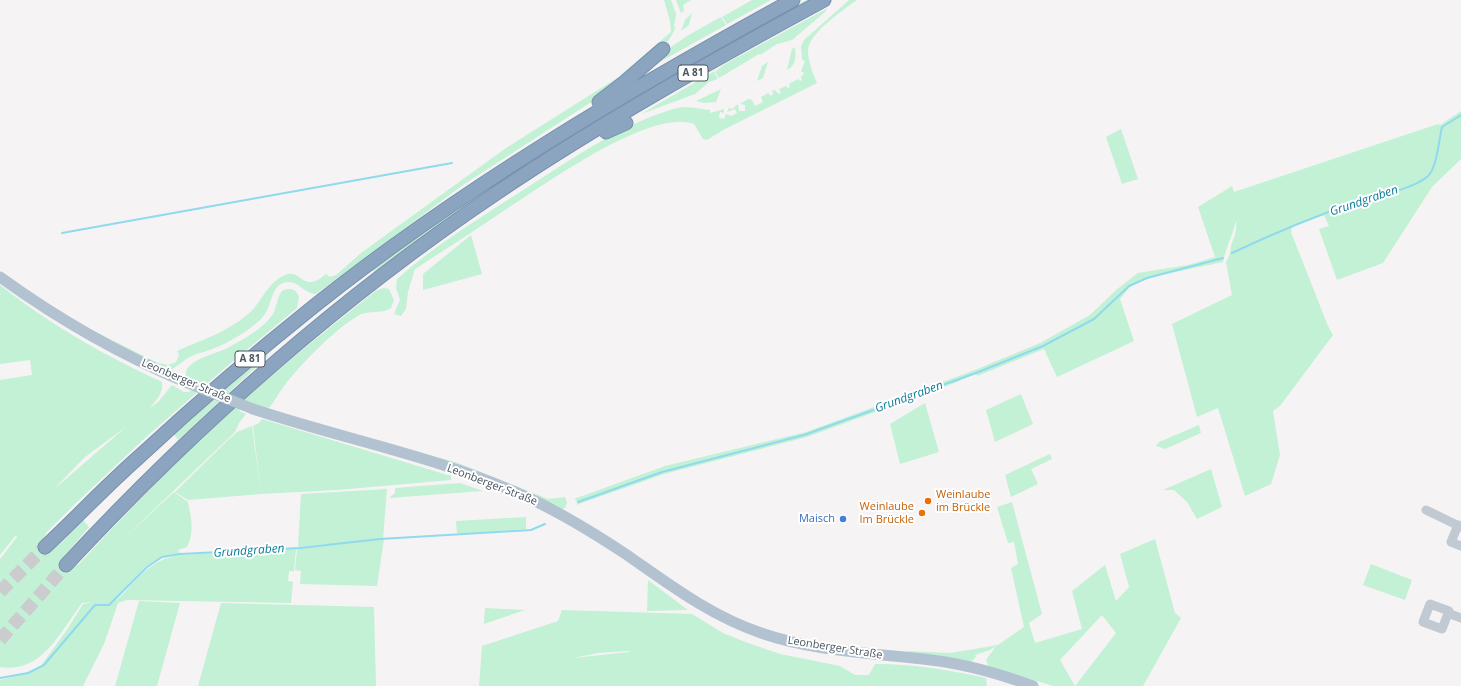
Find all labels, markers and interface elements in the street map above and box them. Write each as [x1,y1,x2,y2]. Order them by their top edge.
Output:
road number: A 81 [678,65,708,81]
water label: Grundgraben [1328,183,1400,219]
road number: A 81 [235,351,265,367]
street label: Leonberger Straße [139,356,233,406]
water label: Grundgraben [873,378,945,416]
street label: Leonberger Straße [445,462,539,508]
place label: Weinlaube im Brückle [936,488,990,514]
marker: Weinlaube im Brückle [923,496,933,506]
place label: Weinlaube Im Brückle [860,500,914,526]
marker: Weinlaube Im Brückle [917,508,927,518]
place label: Maisch [799,512,835,526]
marker: Maisch [838,514,848,524]
water label: Grundgraben [213,541,285,561]
street label: Leonberger Straße [787,634,883,662]

